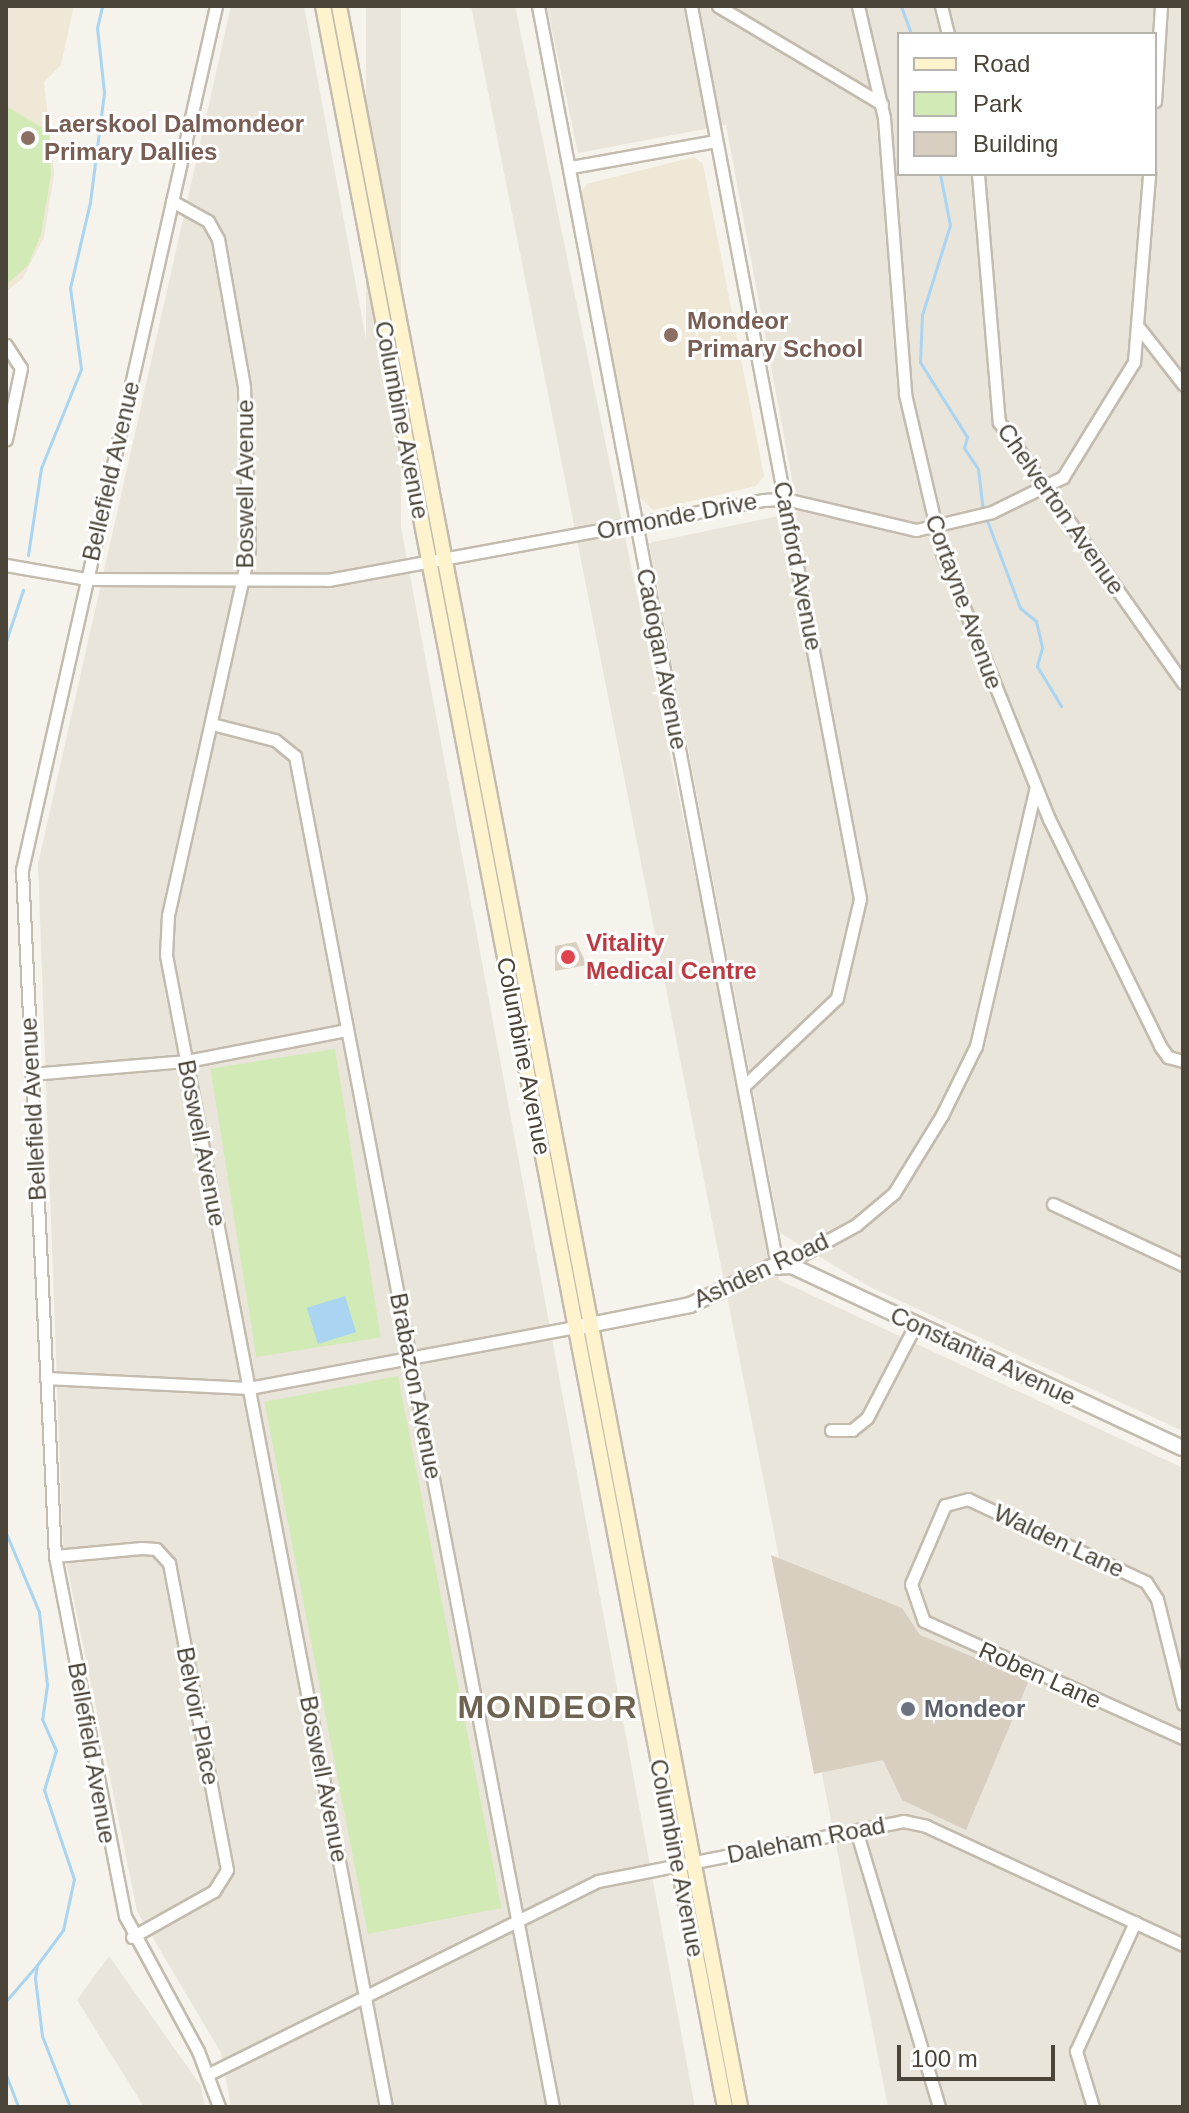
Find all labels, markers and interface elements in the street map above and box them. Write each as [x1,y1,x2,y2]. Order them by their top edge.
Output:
legend [897,32,1157,176]
text: Road [973,50,1030,77]
text: Park [973,90,1022,117]
place label: Laerskool Dalmondeor Primary Dallies [44,110,304,166]
marker: Laerskool Dalmondeor Primary Dallies [19,129,37,147]
text: Building [973,130,1058,157]
place label: Mondeor Primary School [687,307,863,363]
street label: Columbine Avenue [369,318,435,522]
marker: Mondeor Primary School [662,326,680,344]
street label: Bellefield Avenue [76,378,146,564]
street label: Boswell Avenue [231,399,259,569]
street label: Chelverton Avenue [991,417,1131,601]
street label: Canford Avenue [767,478,829,654]
street label: Ormonde Drive [594,486,760,546]
street label: Cortayne Avenue [919,510,1009,694]
street label: Cadogan Avenue [630,565,694,753]
place label: Vitality Medical Centre [586,929,757,985]
marker: Vitality Medical Centre [557,946,579,968]
street label: Columbine Avenue [491,954,557,1158]
street label: Bellefield Avenue [14,1016,52,1202]
street label: Boswell Avenue [172,1057,232,1229]
street label: Ashden Road [689,1226,833,1314]
street label: Brabazon Avenue [384,1290,448,1482]
street label: Constantia Avenue [885,1300,1081,1412]
street label: Walden Lane [989,1498,1129,1584]
street label: Roben Lane [974,1635,1106,1715]
street label: Belvoir Place [171,1645,225,1787]
street label: Bellefield Avenue [62,1659,122,1847]
district label: MONDEOR [457,1688,639,1726]
street label: Boswell Avenue [294,1693,354,1865]
place label: Mondeor [924,1695,1025,1723]
marker: Mondeor [899,1700,917,1718]
street label: Columbine Avenue [644,1756,710,1960]
street label: Daleham Road [725,1811,887,1869]
scale bar [901,2029,1059,2079]
text: 100 m [911,2045,978,2072]

